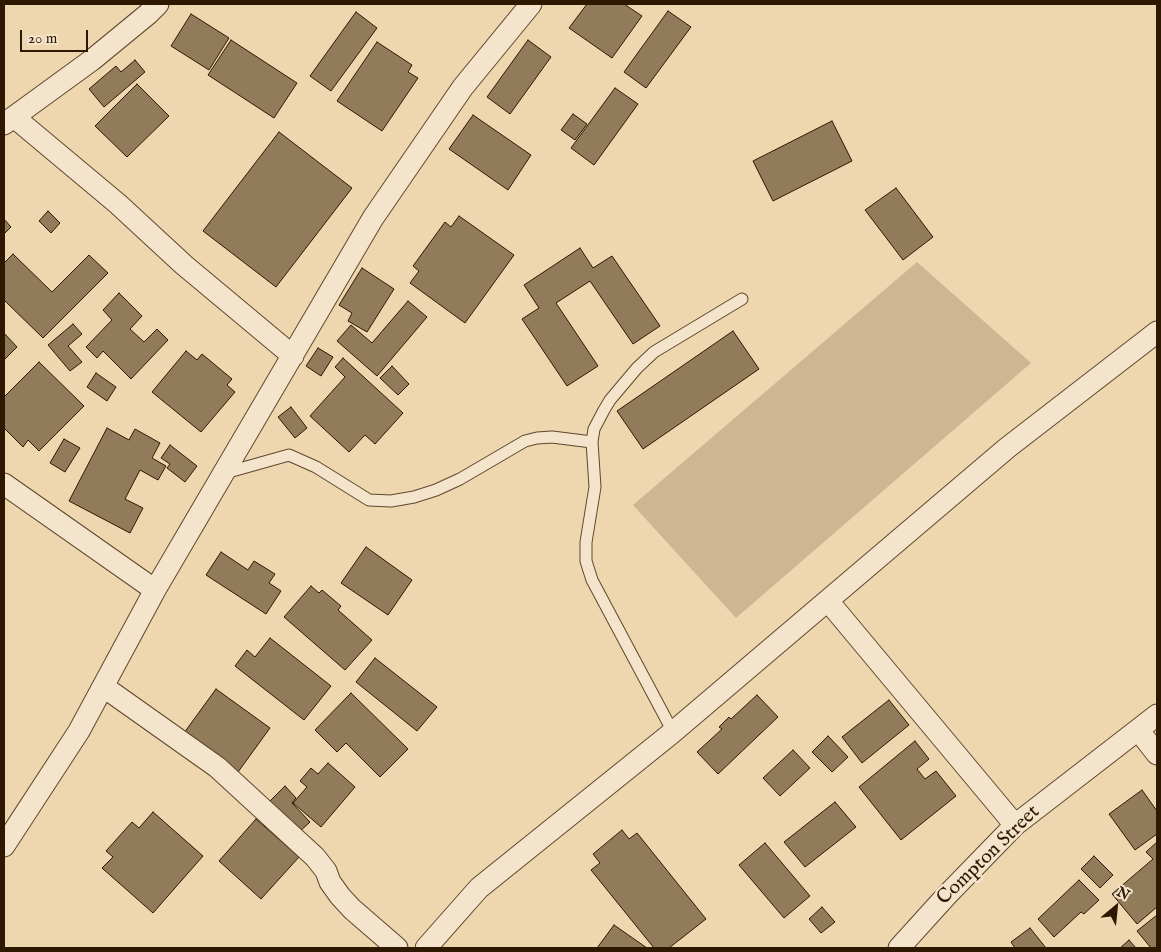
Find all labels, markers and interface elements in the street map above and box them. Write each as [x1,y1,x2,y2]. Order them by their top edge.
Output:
scale bar [22,20,90,52]
text: 20 m [28,29,57,48]
street label: Compton Street [933,801,1045,911]
north arrow [1091,882,1141,932]
text: N [1113,883,1133,905]

